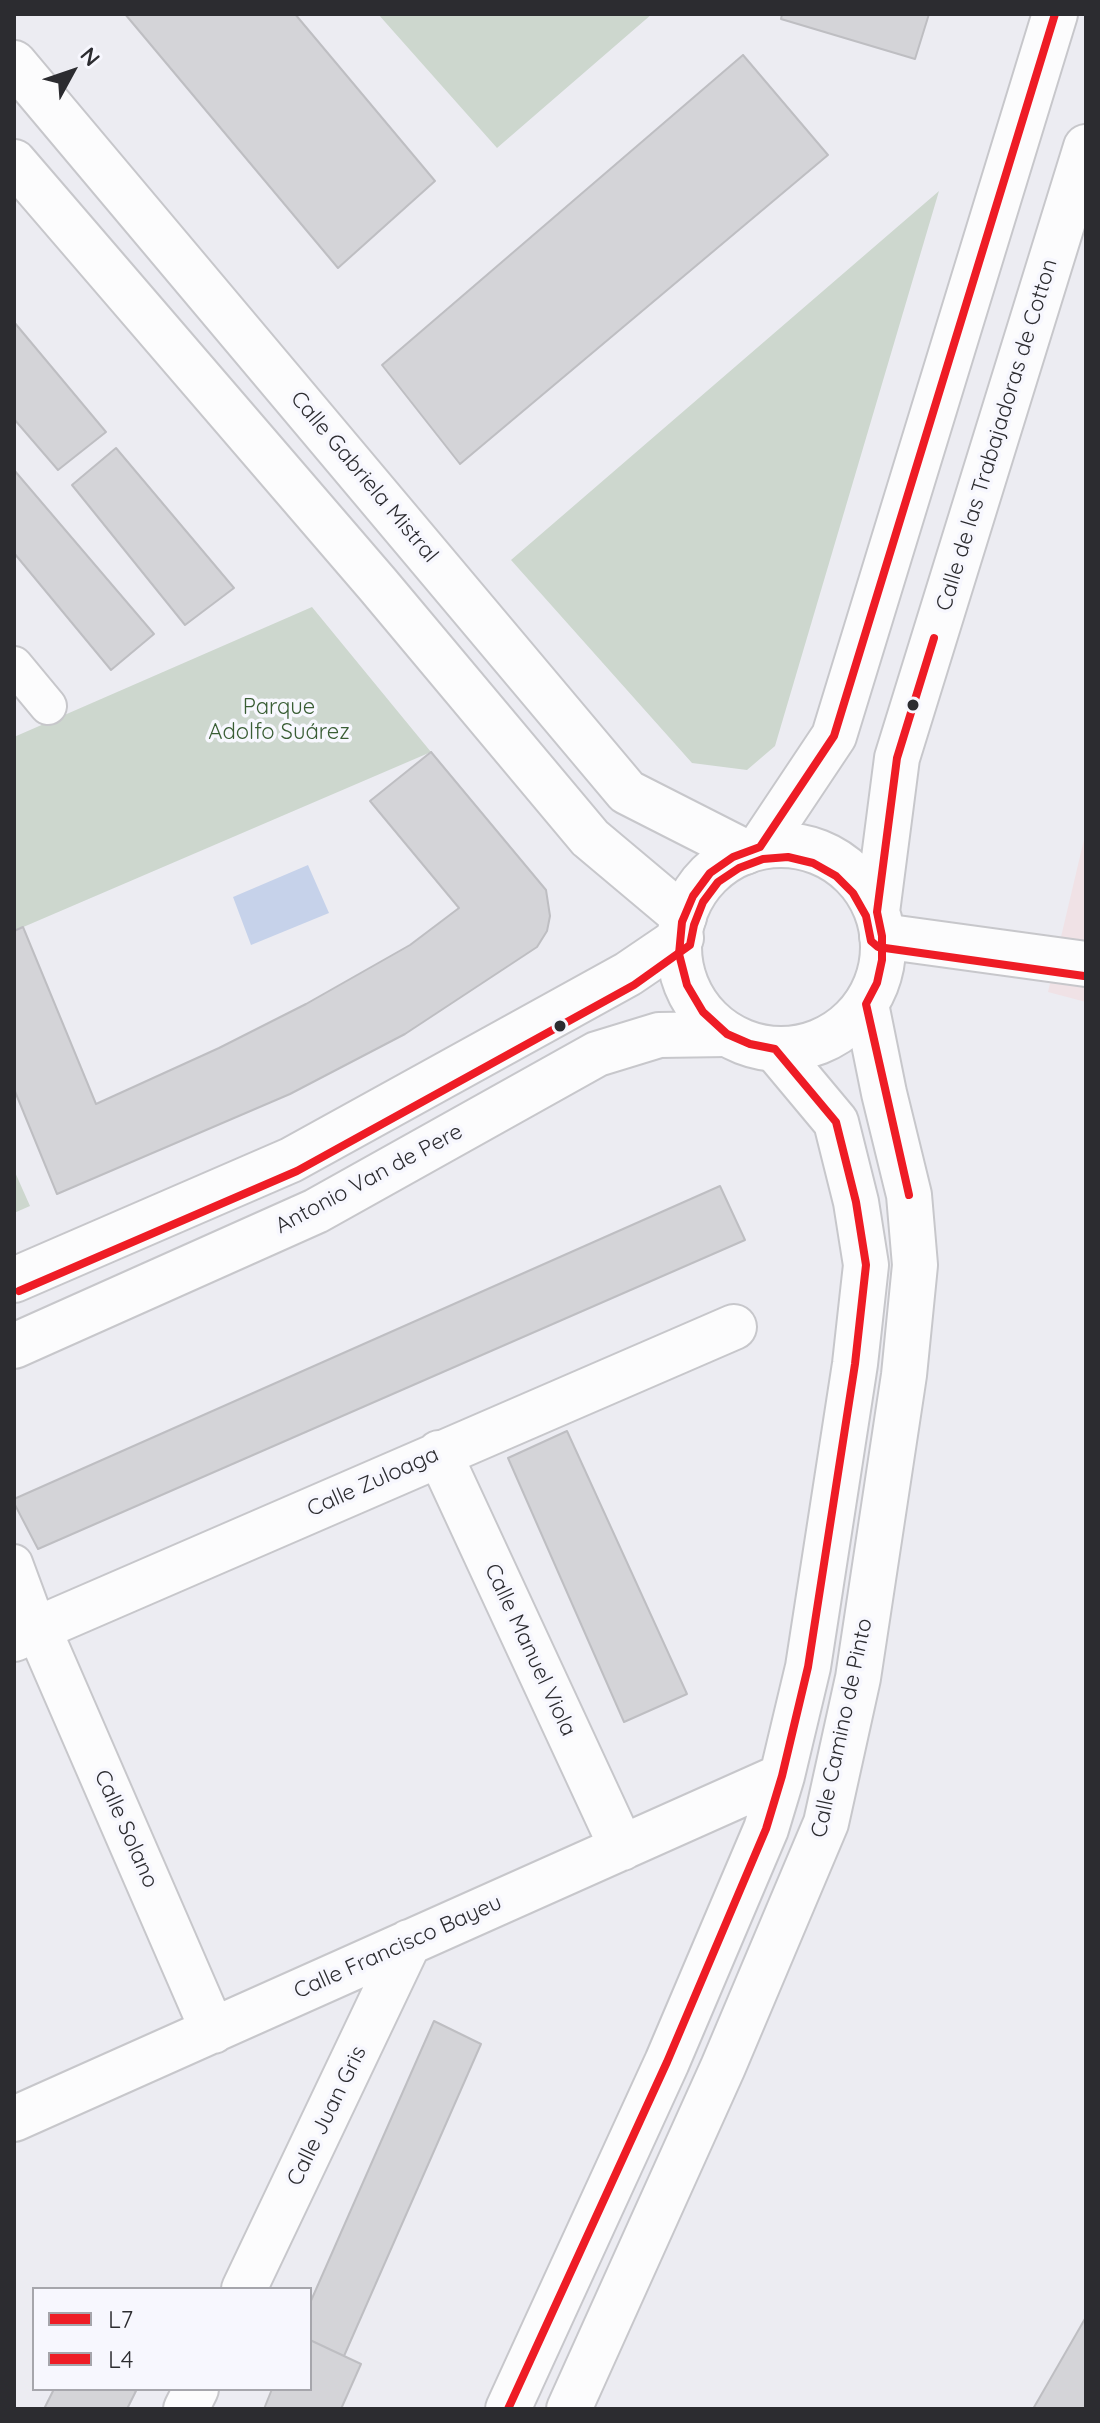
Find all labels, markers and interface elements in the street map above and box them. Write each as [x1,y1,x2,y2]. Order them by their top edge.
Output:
north arrow [32,32,112,112]
text: N [74,41,106,72]
street label: Calle de las Trabajadoras de Cotton [931,256,1063,614]
street label: Calle Gabriela Mistral [285,386,443,568]
park label: Parque Adolfo Suárez [208,694,350,746]
unlabelled marker [905,697,921,713]
unlabelled marker [552,1018,568,1034]
street label: Antonio Van de Pere [271,1118,467,1240]
street label: Calle Zuloaga [303,1441,443,1523]
street label: Calle Manuel Viola [478,1560,582,1740]
street label: Calle Camino de Pinto [806,1616,878,1840]
street label: Calle Solano [88,1766,164,1892]
street label: Calle Francisco Bayeu [290,1889,506,2005]
street label: Calle Juan Gris [282,2042,372,2190]
legend [32,2287,312,2391]
text: L7 [108,2304,133,2334]
text: L4 [108,2344,133,2374]

